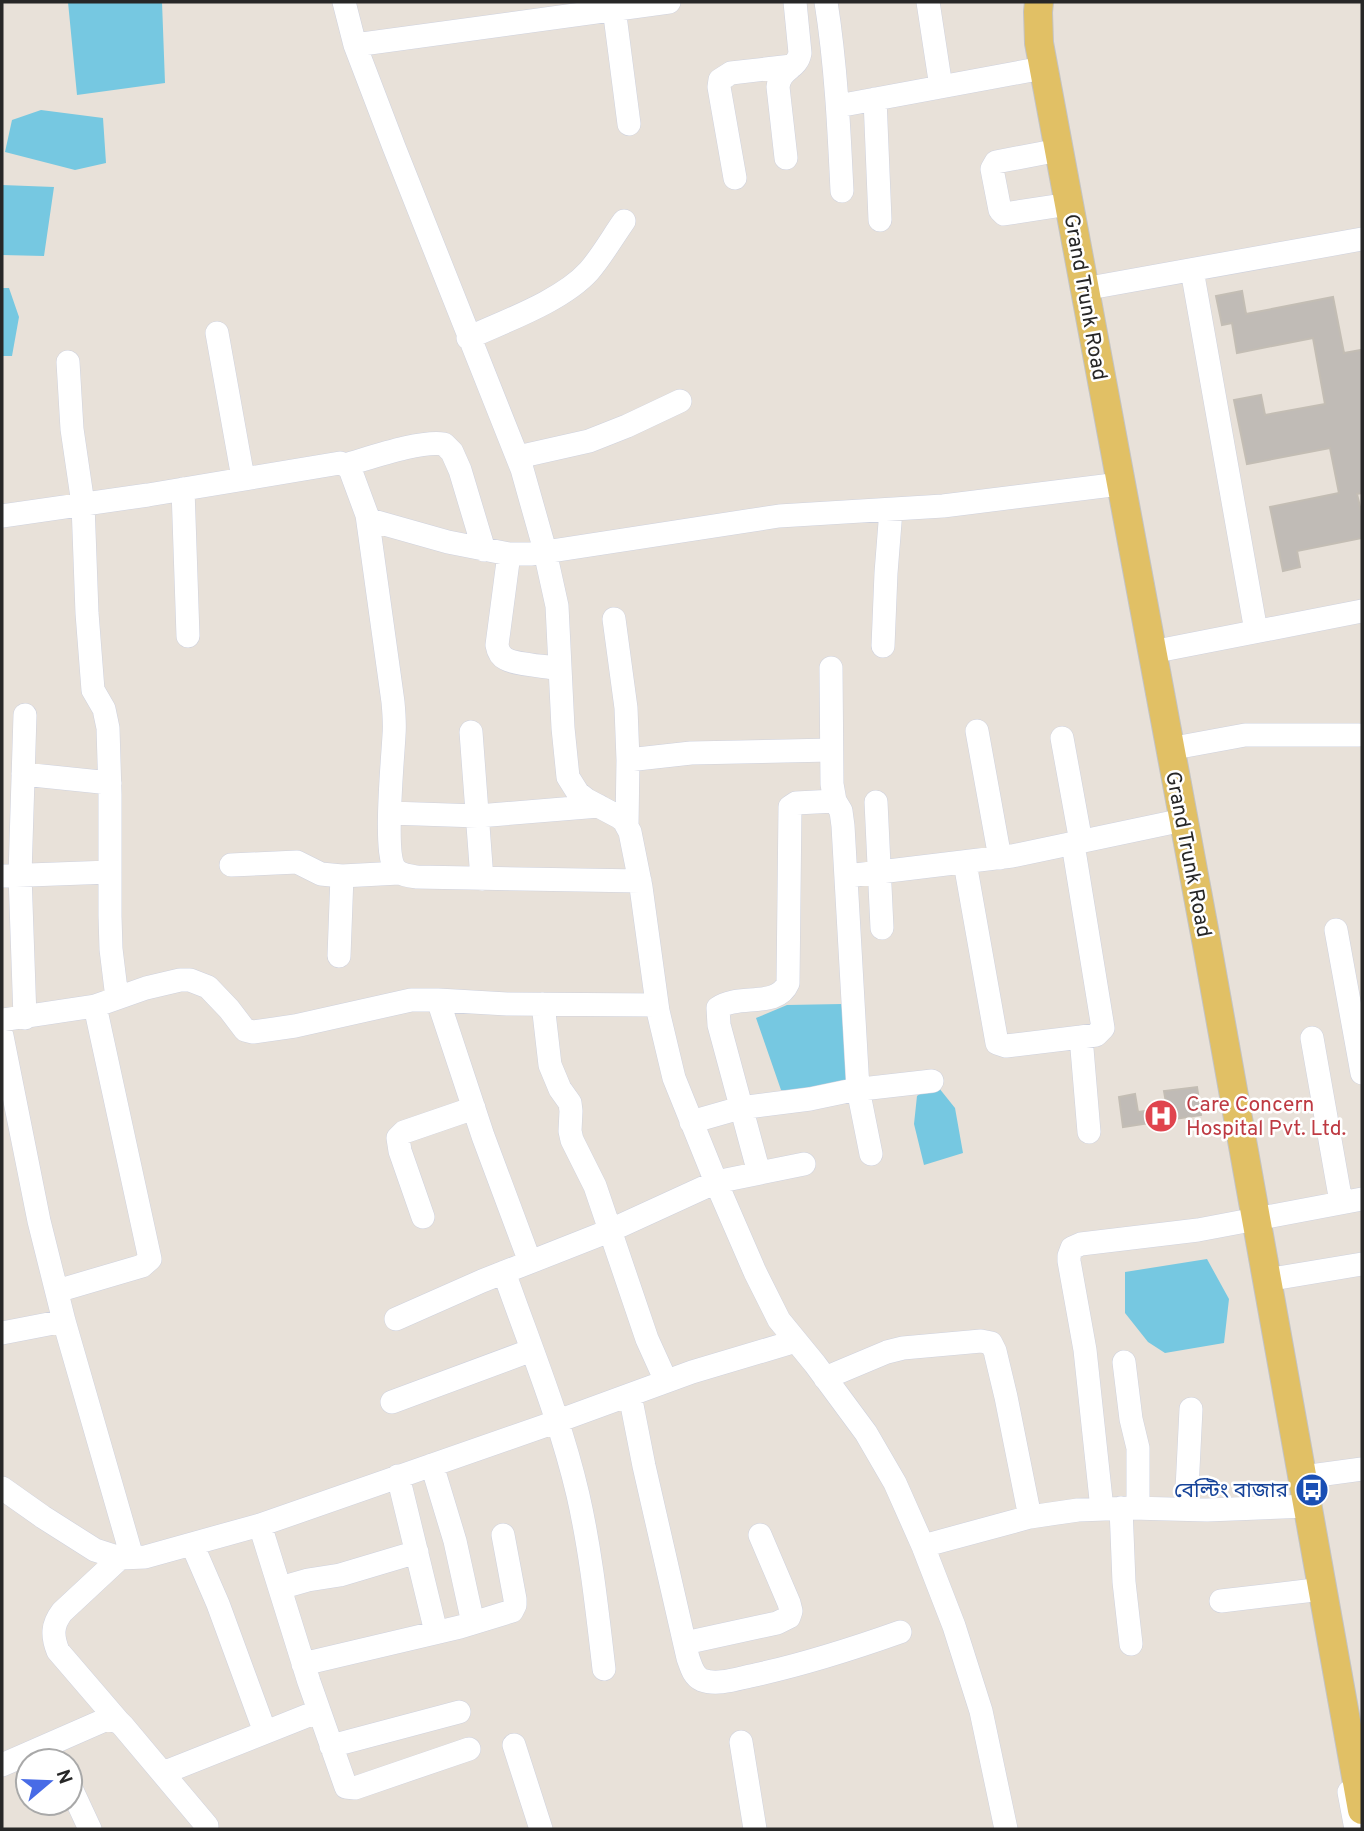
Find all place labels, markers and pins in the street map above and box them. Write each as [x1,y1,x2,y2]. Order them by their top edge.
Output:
place label: Care Concern Hospital Pvt. Ltd. [1186,1092,1346,1143]
hospital icon: Care Concern Hospital Pvt. Ltd. [1142,1097,1180,1135]
bus stop icon: বেল্টিং বাজার [1293,1471,1331,1509]
place label: বেল্টিং বাজার [1174,1478,1288,1505]

